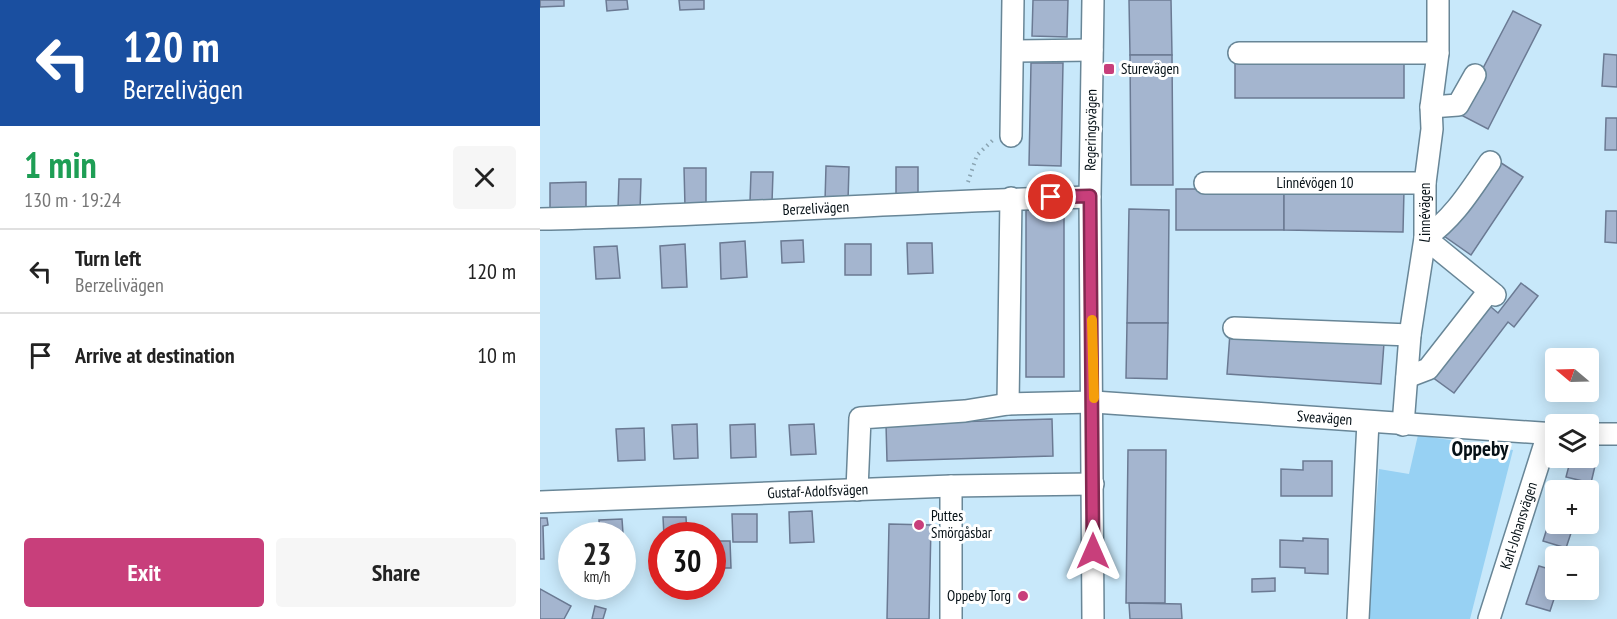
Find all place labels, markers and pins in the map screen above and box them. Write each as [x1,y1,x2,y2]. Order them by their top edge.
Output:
place label: Sturevägen [1121,59,1179,78]
marker: Sturevägen [1102,62,1116,76]
pin [1025,171,1076,222]
place label: Puttes Smörgåsbar [931,506,993,542]
marker: Puttes Smörgåsbar [912,518,926,532]
place label: Oppeby Torg [947,586,1011,605]
marker: Oppeby Torg [1016,589,1030,603]

